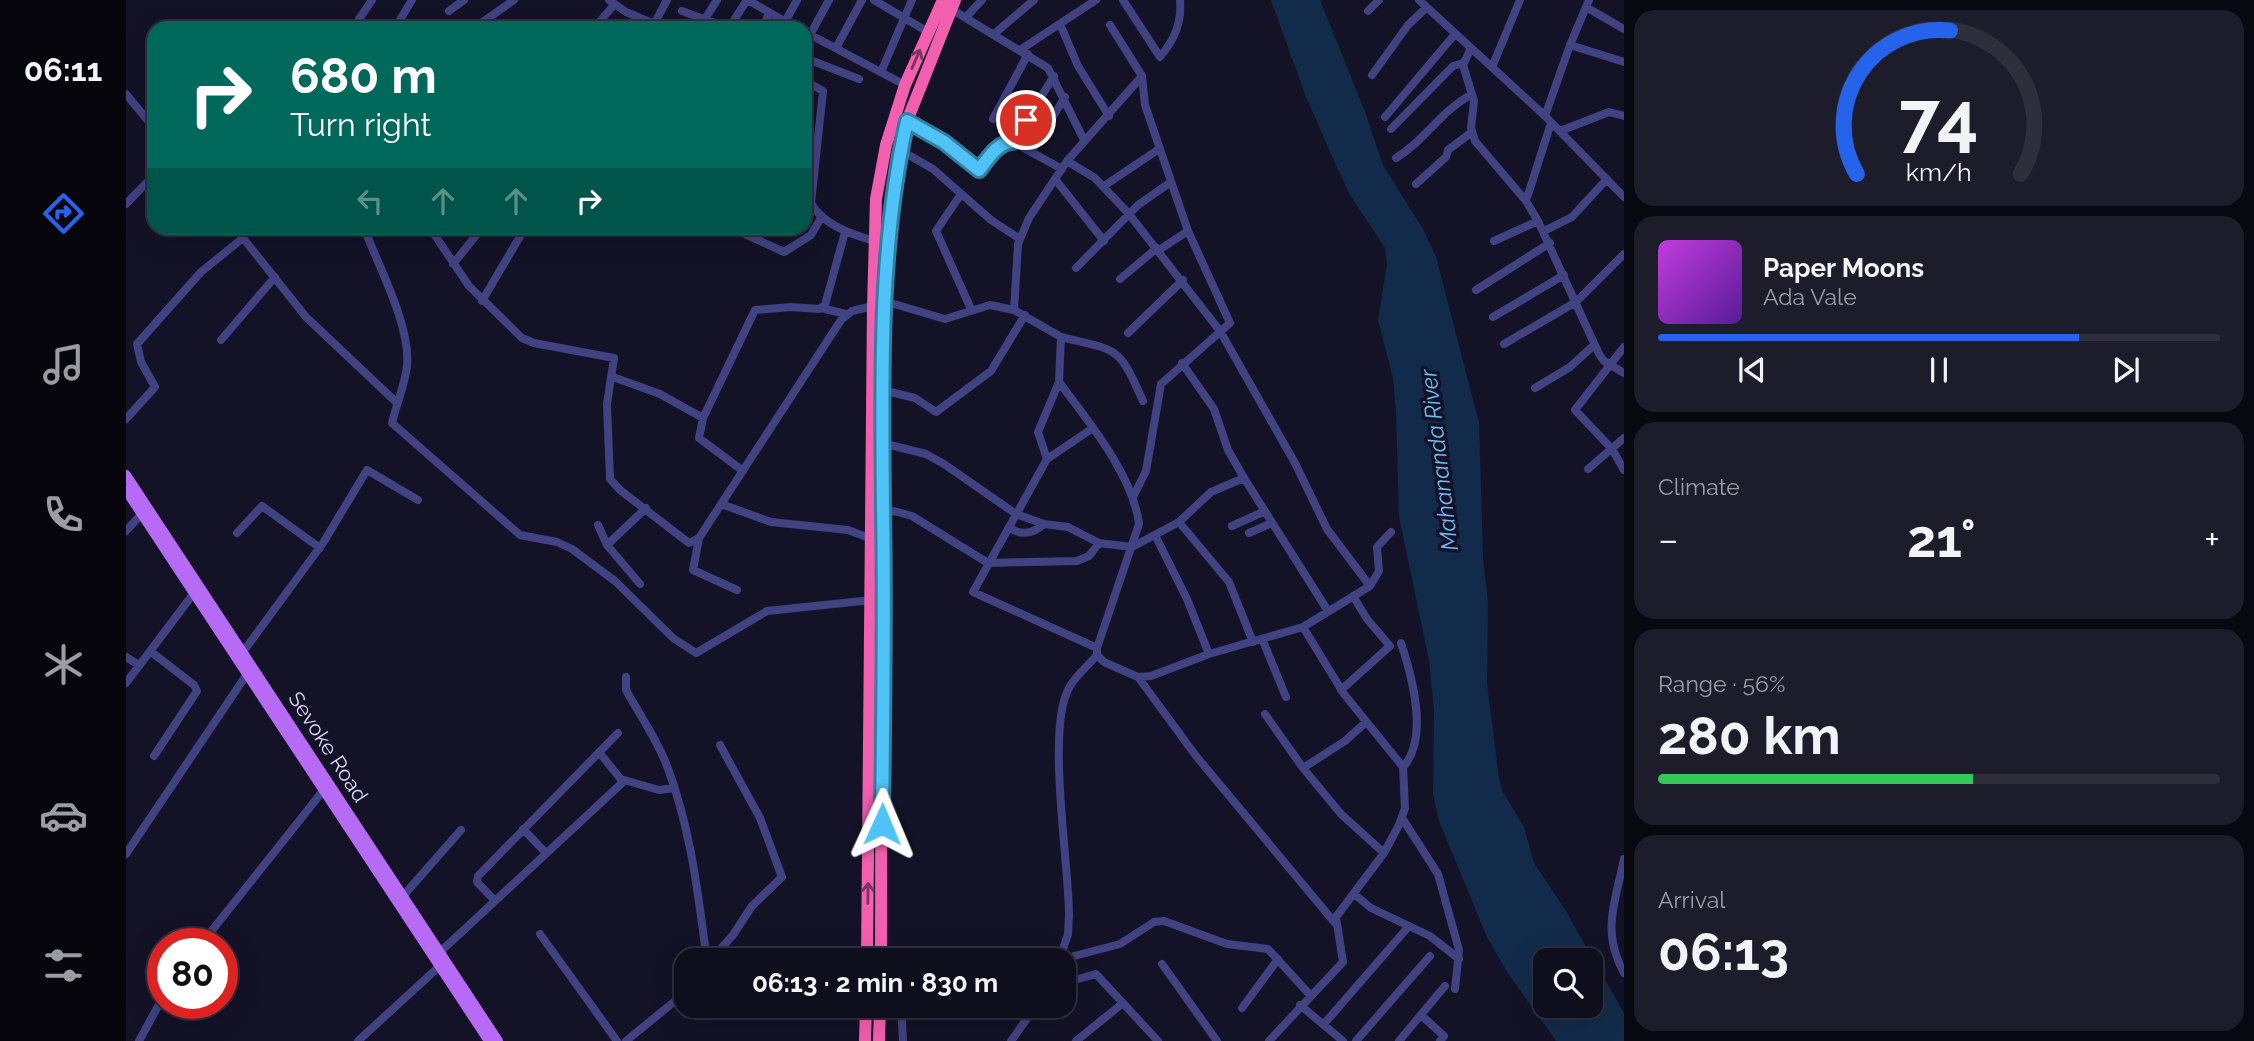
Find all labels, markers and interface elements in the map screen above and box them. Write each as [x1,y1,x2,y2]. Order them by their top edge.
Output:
text: 680 m [290,47,437,104]
icon: right [175,49,266,140]
one-way arrow [910,49,923,70]
text: 06:11 [24,51,102,88]
text: 74 [1899,76,1979,161]
pin [996,90,1056,150]
icon: arrive [1007,101,1045,139]
text: Turn right [290,106,431,143]
text: km/h [1906,157,1972,187]
icon: left [351,182,389,220]
icon: ahead [424,182,462,220]
icon: ahead [497,182,535,220]
icon: right [570,182,608,220]
icon: directions [39,189,88,238]
text: Paper Moons [1763,253,1924,283]
text: Ada Vale [1763,283,1857,310]
icon: music [39,340,88,389]
icon: previous [1733,351,1771,389]
icon: pause [1920,351,1958,389]
icon: next [2107,351,2145,389]
water label: Mahananda River [1414,367,1463,552]
text: Climate [1658,473,1740,500]
icon: phone [39,490,88,539]
text: 21° [1907,508,1976,569]
text: − [1658,517,1678,562]
text: + [2204,517,2220,562]
icon: climate [39,640,88,689]
text: Range · 56% [1658,670,1785,697]
street label: Sevoke Road [283,687,373,807]
text: 280 km [1658,705,1841,766]
position arrow [845,787,919,861]
icon: car [39,791,88,840]
one-way arrow [862,881,875,904]
text: Arrival [1658,886,1725,913]
text: 06:13 [1658,921,1789,982]
speed limit sign: 80 [147,928,238,1019]
icon: filters [39,941,88,990]
map controls [1533,948,1603,1018]
button: search [1533,948,1603,1018]
text: 06:13 · 2 min · 830 m [752,968,998,998]

